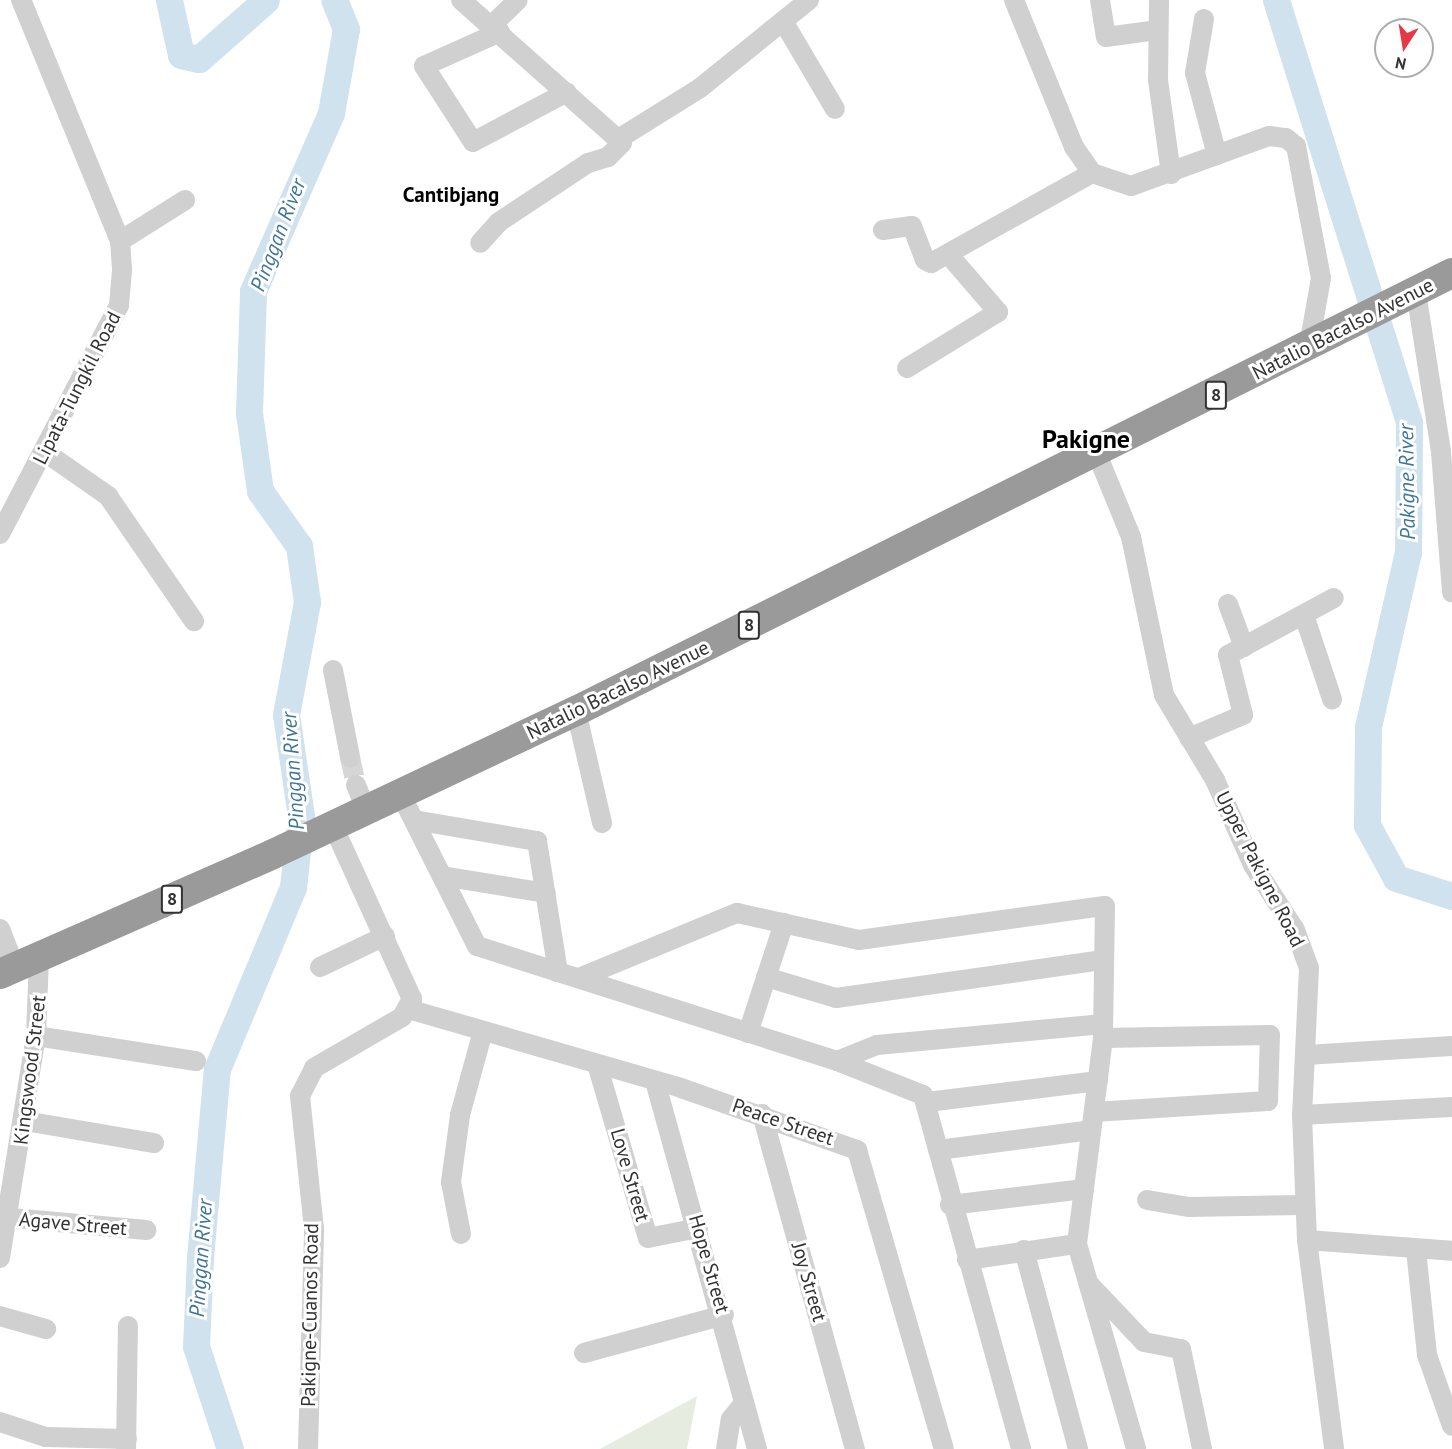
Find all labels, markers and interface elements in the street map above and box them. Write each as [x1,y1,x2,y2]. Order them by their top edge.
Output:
north arrow [1374,18,1434,78]
text: N [1393,53,1408,75]
water label: Pinggan River [245,175,311,295]
district label: Cantibjang [403,182,499,208]
street label: Natalio Bacalso Avenue [1248,273,1438,385]
street label: Lipata-Tungkil Road [28,307,126,469]
road number: 8 [1204,380,1228,410]
district label: Pakigne [1042,423,1130,455]
water label: Pakigne River [1393,424,1421,540]
road number: 8 [737,610,761,640]
street label: Natalio Bacalso Avenue [523,635,713,745]
water label: Pinggan River [276,711,310,831]
street label: Upper Pakigne Road [1210,787,1310,951]
road number: 8 [160,884,184,914]
street label: Kingswood Street [9,994,51,1146]
street label: Peace Street [729,1093,837,1151]
street label: Love Street [605,1126,655,1224]
water label: Pinggan River [184,1198,218,1318]
street label: Agave Street [18,1207,128,1241]
street label: Hope Street [683,1212,735,1316]
street label: Pakigne-Cuanos Road [296,1223,324,1407]
street label: Joy Street [786,1239,832,1325]

